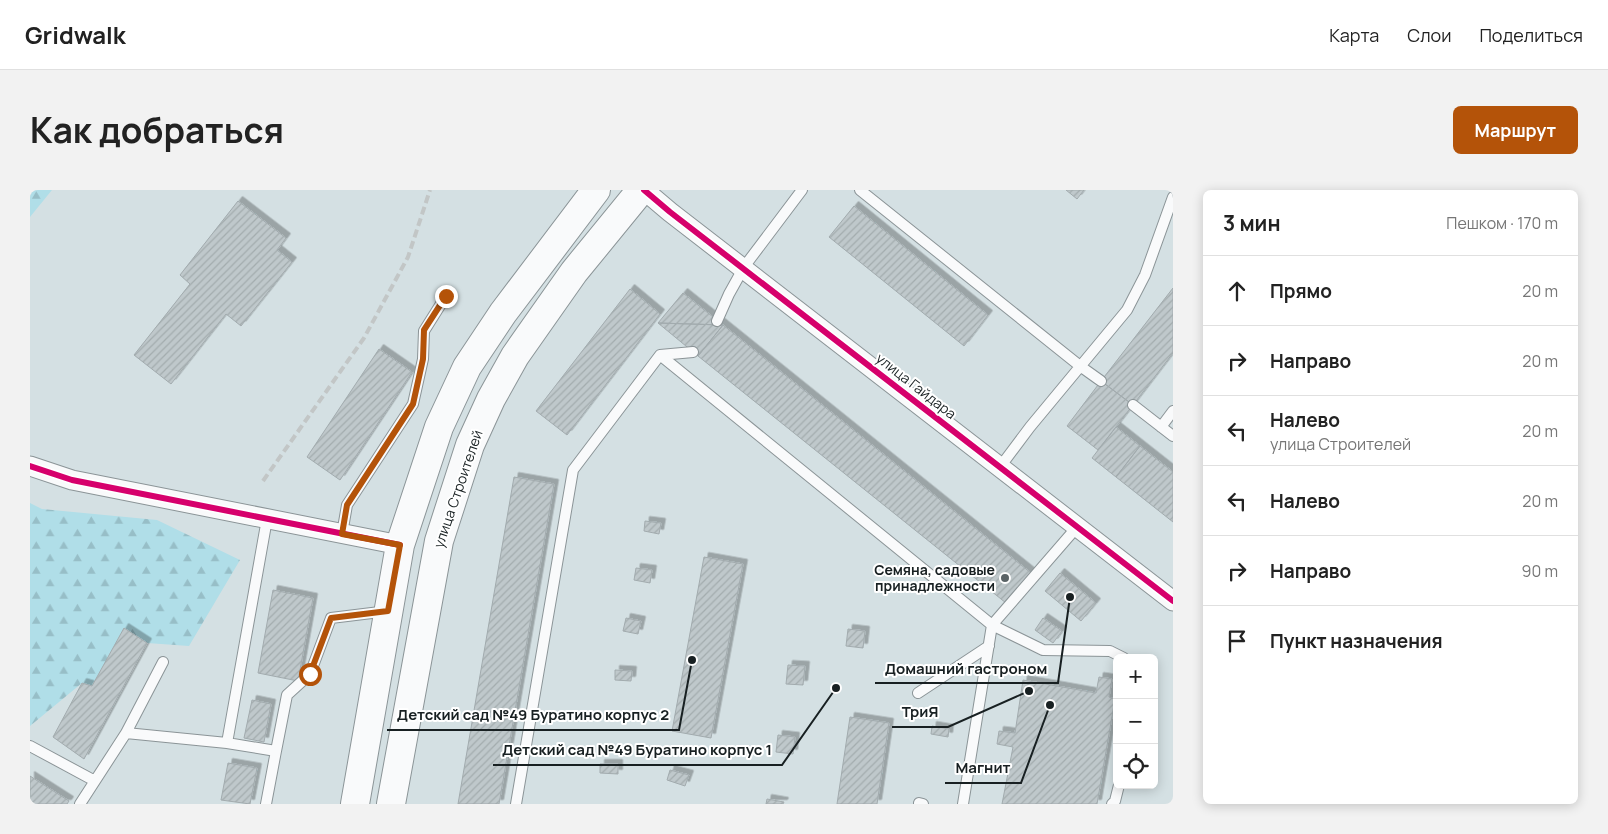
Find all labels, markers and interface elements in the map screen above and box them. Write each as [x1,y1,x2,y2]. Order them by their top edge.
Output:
text: Gridwalk [25,18,126,51]
text: Карта [1329,23,1379,47]
text: Слои [1407,23,1451,47]
text: Поделиться [1479,23,1583,47]
text: Как добраться [30,106,284,154]
button: Маршрут [1453,106,1578,154]
text: 3 мин [1223,209,1280,237]
text: Пешком · 170 m [1446,212,1558,234]
icon: ahead [1223,277,1251,305]
text: Прямо [1270,278,1332,304]
text: 20 m [1522,280,1558,302]
route end [435,285,458,308]
icon: right [1223,347,1251,375]
street label: улица Гайдара [872,348,960,423]
text: Направо [1270,348,1351,374]
text: 20 m [1522,350,1558,372]
text: Налево [1270,407,1340,433]
icon: left [1223,417,1251,445]
text: 20 m [1522,420,1558,442]
street label: улица Строителей [428,427,487,550]
text: улица Строителей [1270,433,1411,455]
icon: left [1223,487,1251,515]
text: Налево [1270,488,1340,514]
text: 20 m [1522,490,1558,512]
icon: right [1223,557,1251,585]
text: Направо [1270,558,1351,584]
place label: Семяна, садовые принадлежности [874,560,995,595]
text: 90 m [1522,560,1558,582]
marker: Семяна, садовые принадлежности [999,572,1011,584]
icon: arrive [1223,627,1251,655]
text: Пункт назначения [1270,628,1443,654]
callout: Домашний гастроном [875,653,1058,683]
map controls [1113,654,1158,789]
button: + [1113,654,1158,699]
text: Домашний гастроном [885,658,1047,679]
route start [299,663,322,686]
callout: ТриЯ [892,697,948,727]
button: − [1113,699,1158,744]
callout: Детский сад №49 Буратино корпус 2 [387,700,679,730]
text: ТриЯ [902,701,938,722]
text: Детский сад №49 Буратино корпус 2 [397,704,669,725]
callout: Детский сад №49 Буратино корпус 1 [493,735,782,765]
text: Детский сад №49 Буратино корпус 1 [502,739,772,760]
button: locate [1113,744,1158,789]
callout: Магнит [945,753,1021,783]
text: Магнит [955,757,1011,778]

